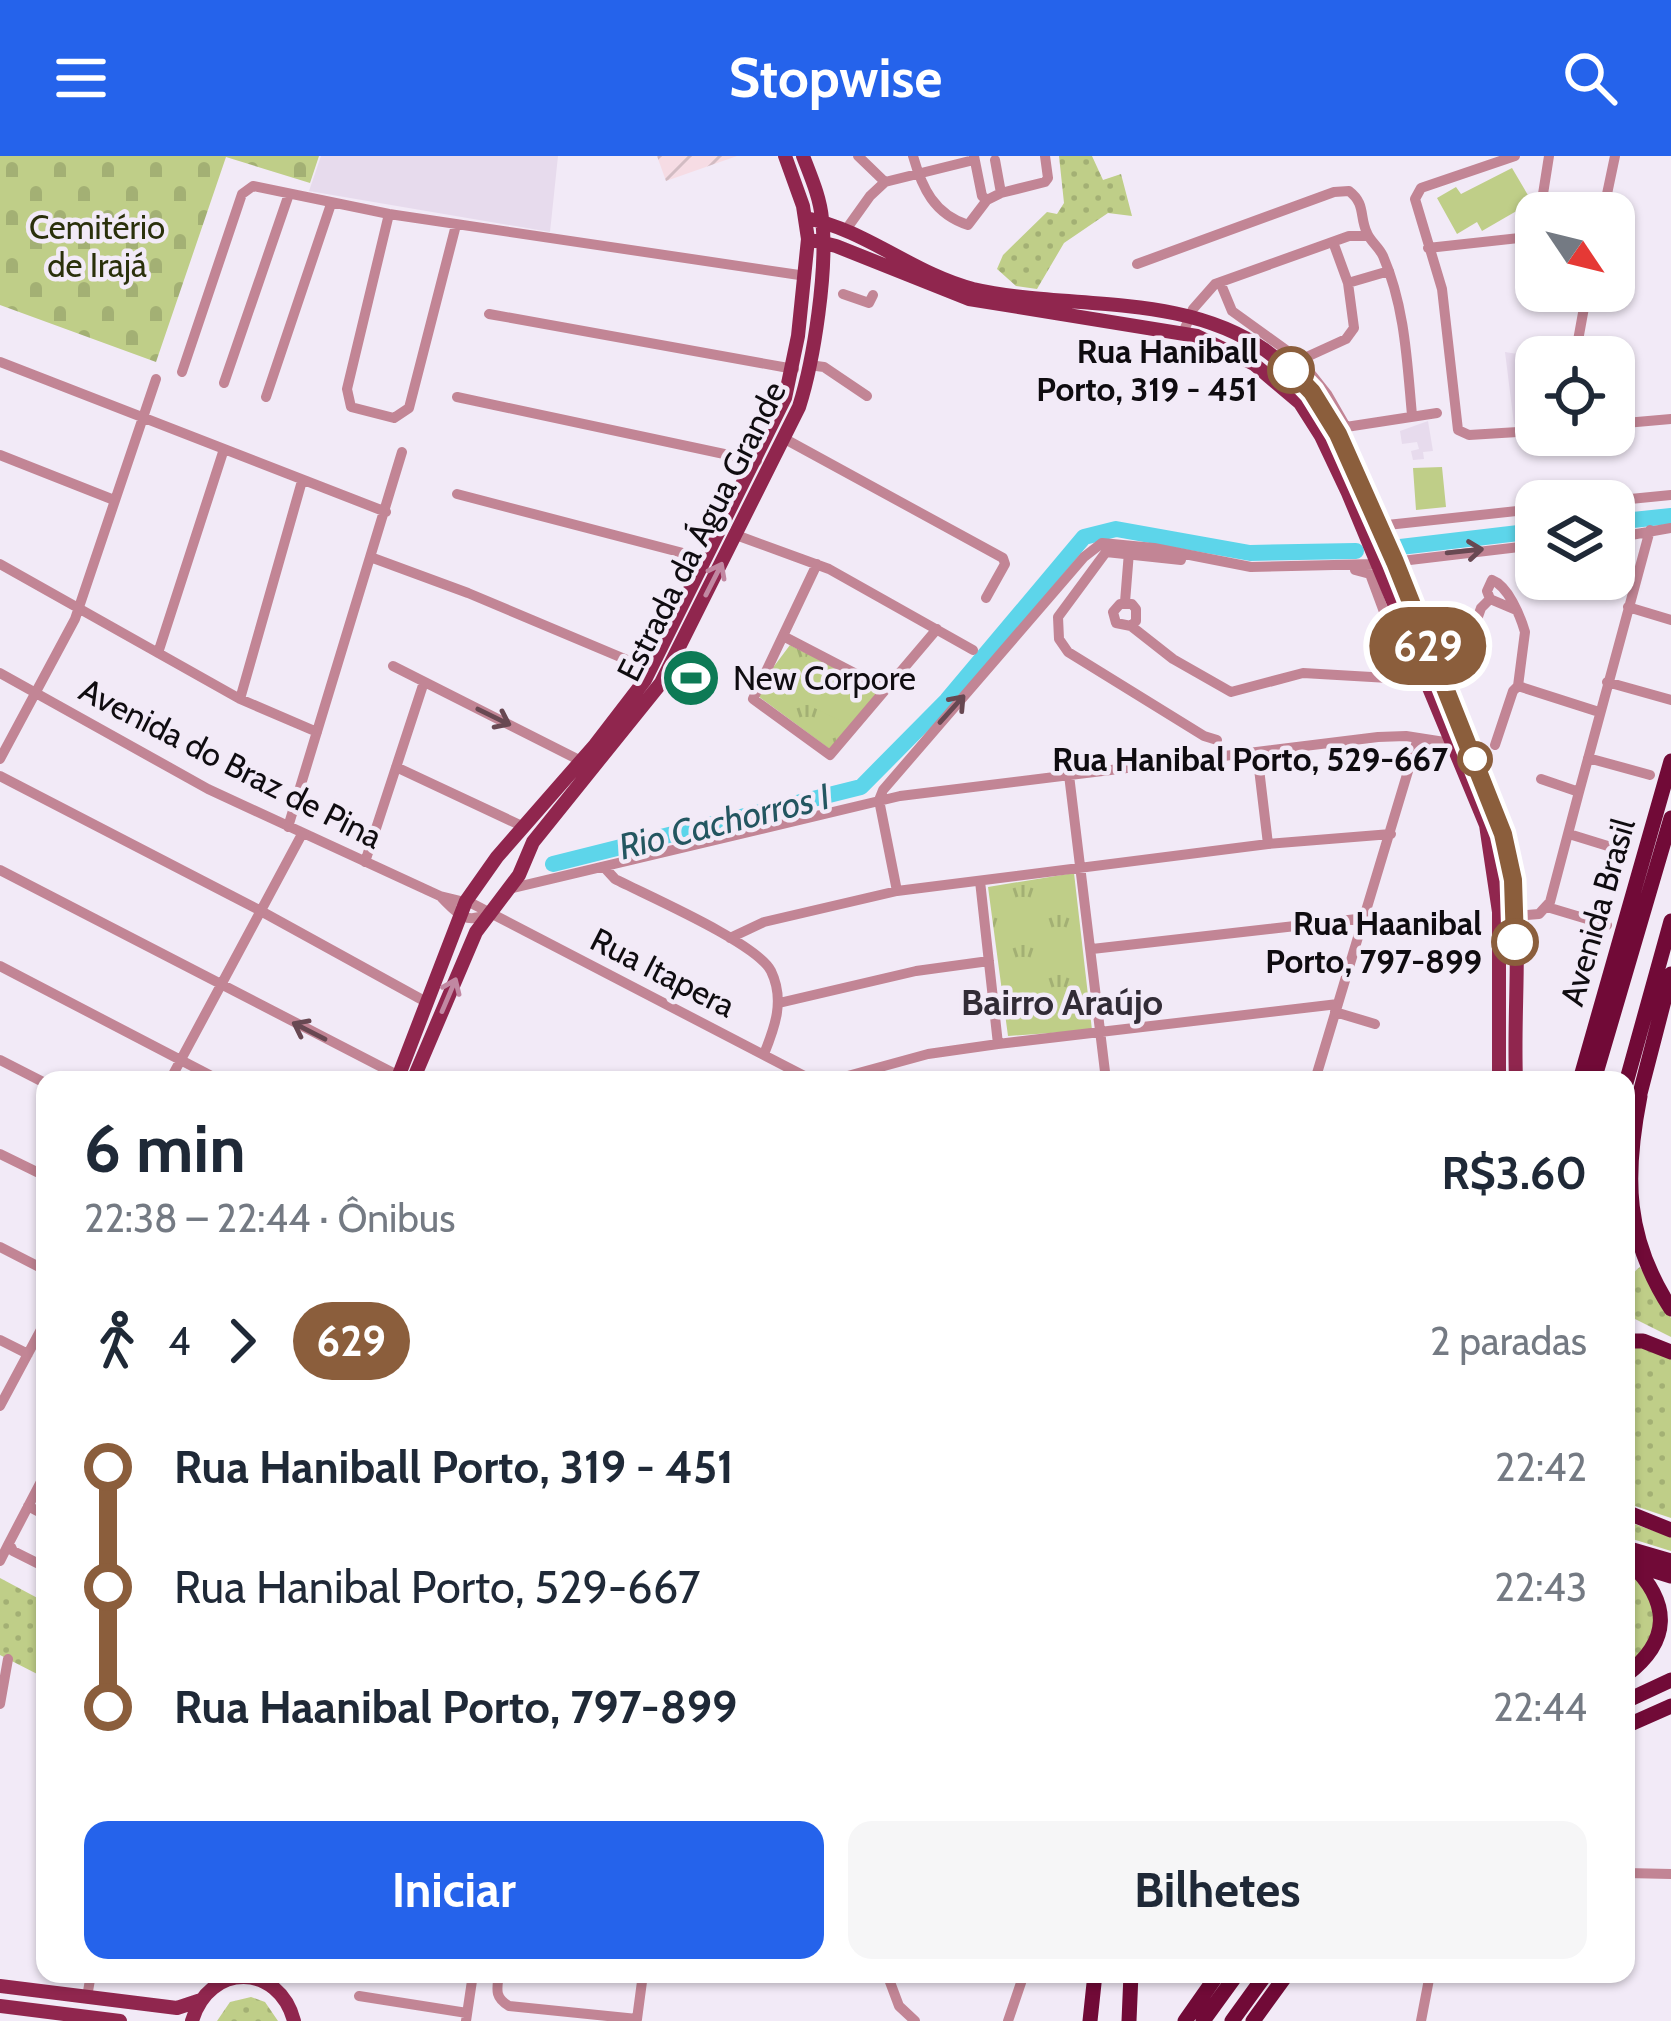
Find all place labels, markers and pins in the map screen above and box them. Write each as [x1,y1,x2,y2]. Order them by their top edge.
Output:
place label: Rua Haniball Porto, 319 - 451 [1036,331,1258,409]
marker: Rua Haniball Porto, 319 - 451 [1269,348,1313,392]
sports icon: New Corpore [660,647,722,709]
place label: New Corpore [733,658,916,698]
place label: Rua Hanibal Porto, 529-667 [1052,739,1448,779]
marker: Rua Hanibal Porto, 529-667 [1459,743,1491,775]
place label: Rua Haanibal Porto, 797-899 [1265,903,1482,981]
marker: Rua Haanibal Porto, 797-899 [1493,920,1537,964]

